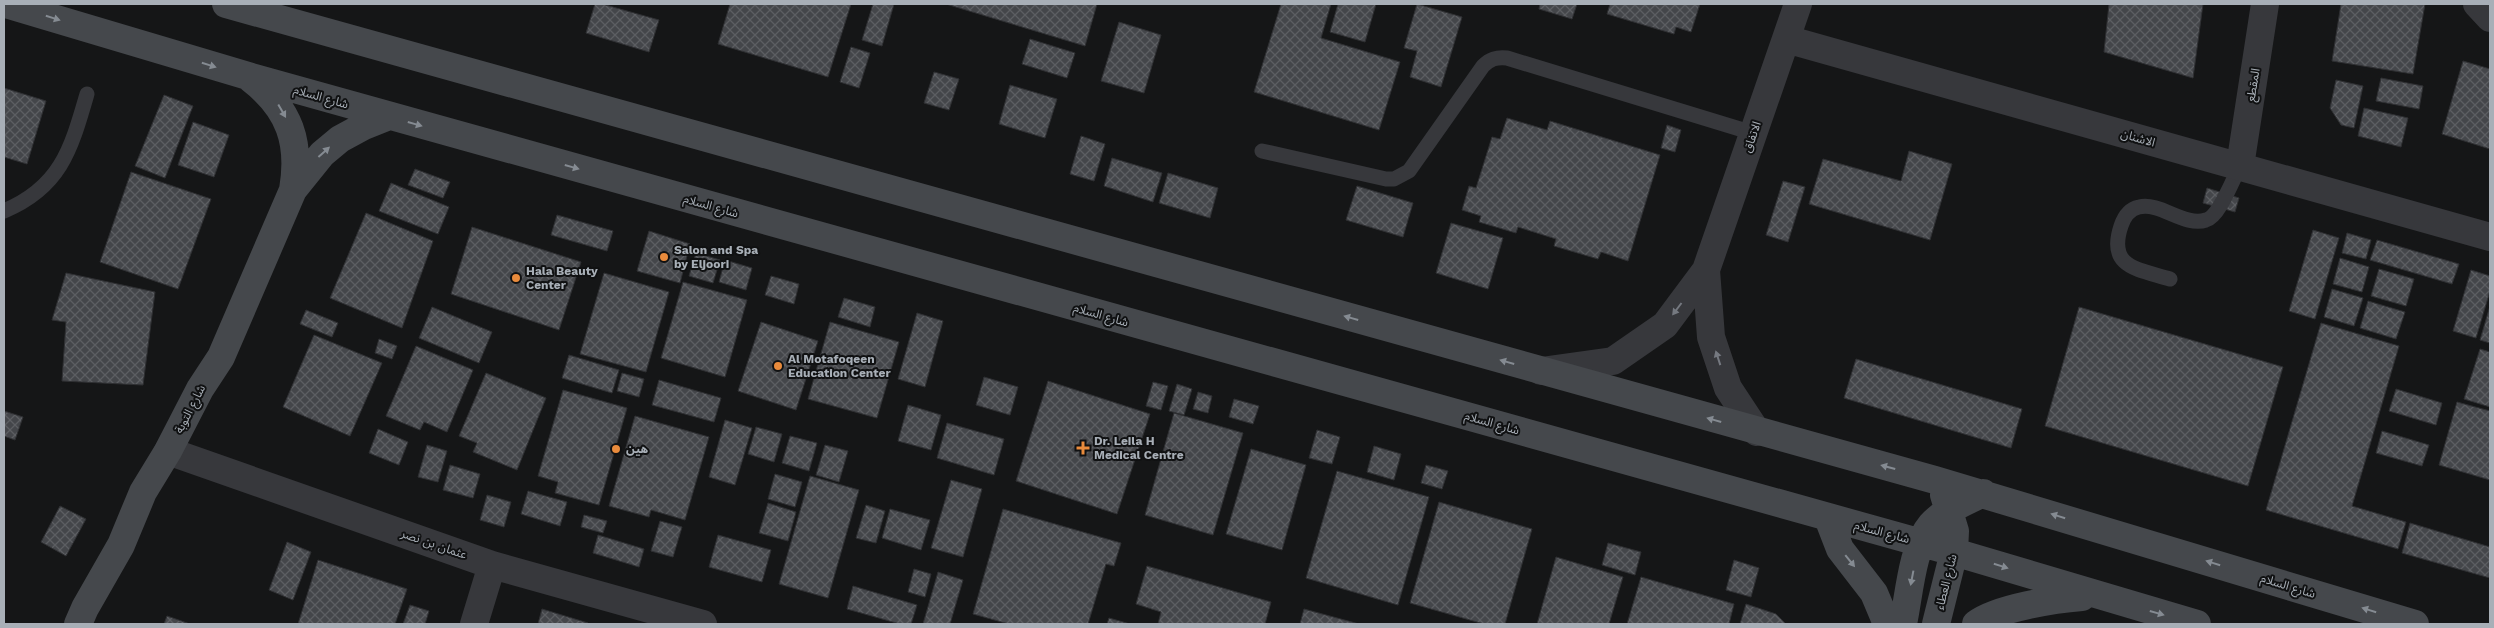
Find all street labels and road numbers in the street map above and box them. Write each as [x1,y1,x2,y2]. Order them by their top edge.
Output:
street label: المقطع [2243,67,2265,103]
street label: شارع السلام [291,82,350,113]
street label: الاتفاق [1740,119,1764,154]
street label: الاشنان [2119,126,2157,150]
street label: شارع السلام [681,191,740,222]
street label: شارع السلام [1071,300,1130,331]
street label: شارع التوبة [172,382,210,437]
street label: شارع السلام [1462,408,1521,439]
street label: شارع السلام [1852,518,1911,548]
street label: عثمان بن نصر [398,526,469,562]
street label: شارع العطاء [1932,553,1962,612]
street label: شارع السلام [2258,571,2317,603]

